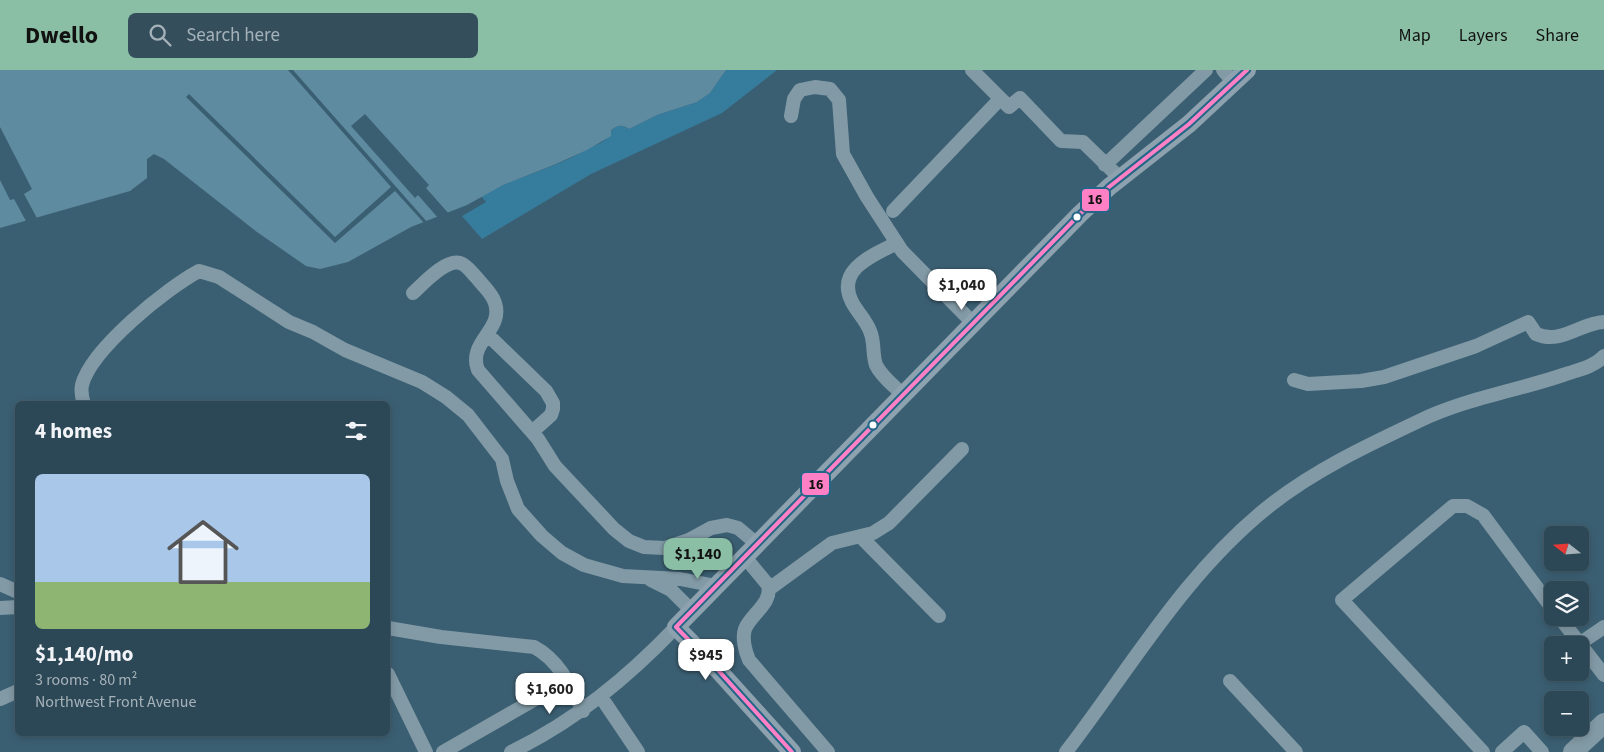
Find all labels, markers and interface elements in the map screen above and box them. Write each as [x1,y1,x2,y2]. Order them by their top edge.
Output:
search box [128,13,478,58]
text: Dwello [25,18,98,53]
icon: search [146,21,174,49]
text: Search here [186,22,280,49]
text: Map [1399,23,1431,48]
text: Layers [1459,23,1508,48]
text: Share [1536,23,1579,48]
line badge: 16 [1081,188,1110,212]
text: 16 [1088,190,1102,210]
unlabelled marker [1072,212,1082,222]
pin: $1,040 [921,268,1003,311]
text: $1,040 [938,274,986,296]
text: 4 homes [35,416,112,446]
icon: filters [342,417,370,445]
unlabelled marker [868,420,878,430]
line badge: 16 [801,472,830,496]
text: 16 [809,475,823,495]
icon: home [158,507,248,597]
north arrow [1544,526,1589,571]
map controls [1544,526,1589,736]
pin: $1,140 [657,538,739,580]
text: $1,140 [674,543,722,565]
button: layers [1544,581,1589,626]
button: + [1544,636,1589,681]
pin: $945 [676,638,736,681]
text: $1,140/mo [35,639,134,669]
text: $945 [689,644,723,666]
text: 3 rooms · 80 m² [35,669,137,691]
pin: $1,600 [509,672,591,715]
text: $1,600 [526,678,574,700]
text: Northwest Front Avenue [35,691,196,713]
button: − [1544,691,1589,736]

